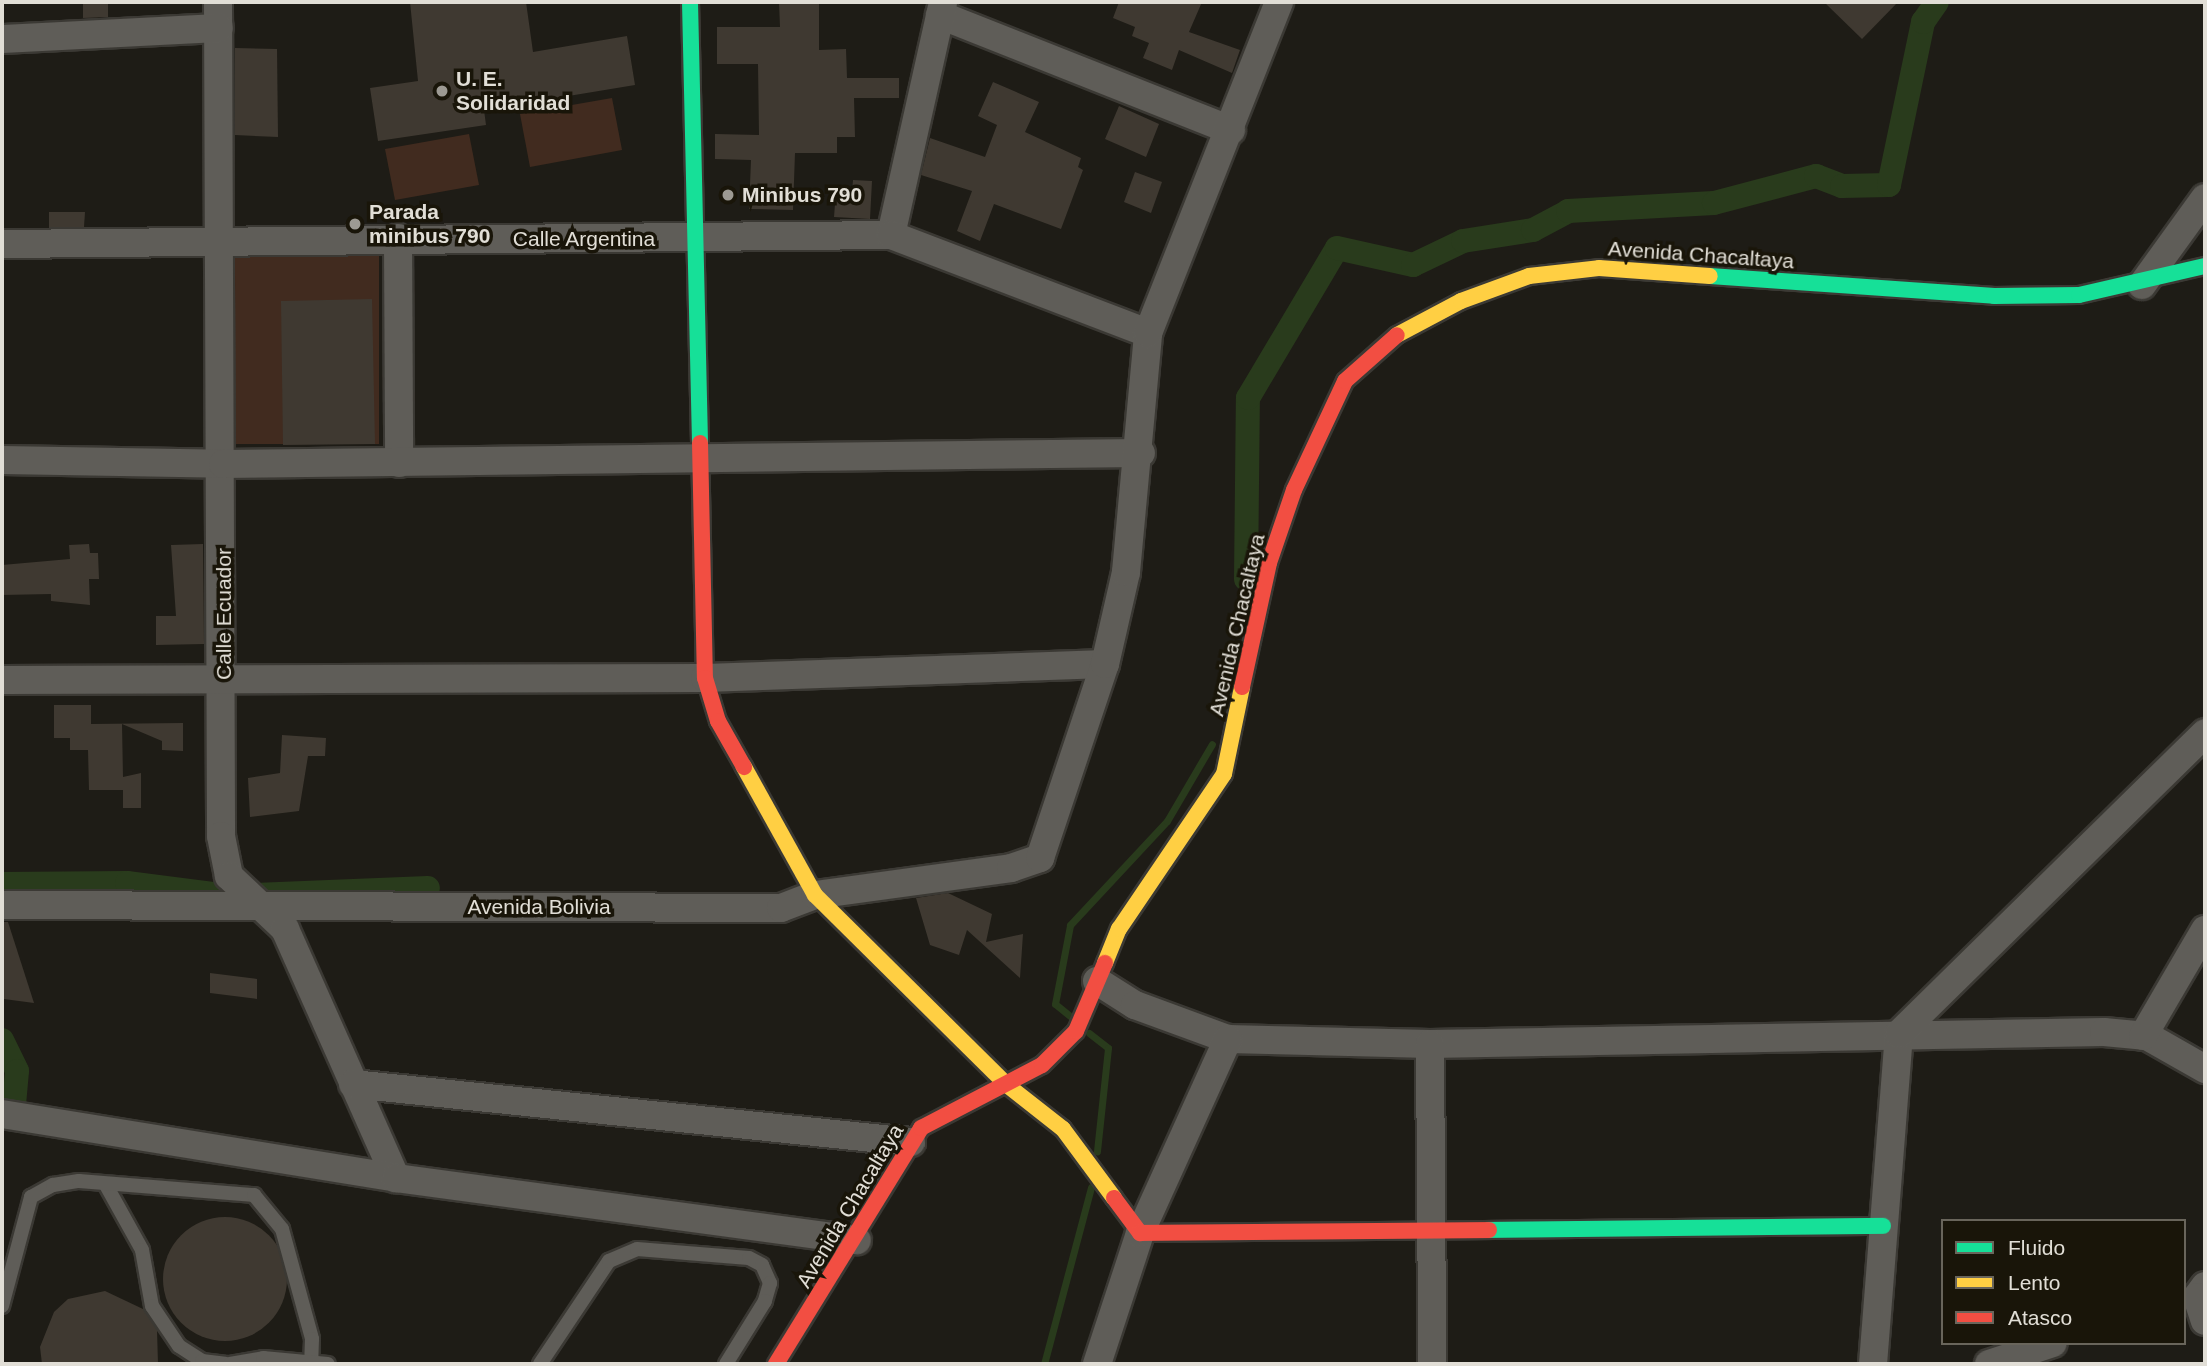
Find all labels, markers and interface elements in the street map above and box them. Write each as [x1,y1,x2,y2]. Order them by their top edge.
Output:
place label: U. E. Solidaridad [456,66,570,116]
marker: U. E. Solidaridad [434,83,450,99]
place label: Minibus 790 [742,182,862,208]
marker: Minibus 790 [720,187,736,203]
place label: Parada minibus 790 [369,199,490,249]
marker: Parada minibus 790 [347,216,363,232]
street label: Calle Argentina [512,226,656,252]
street label: Avenida Chacaltaya [1607,236,1795,274]
street label: Avenida Chacaltaya [1204,531,1270,719]
street label: Calle Ecuador [211,548,237,680]
street label: Avenida Bolivia [467,894,611,920]
street label: Avenida Chacaltaya [791,1120,909,1292]
legend [1941,1219,2186,1345]
text: Fluido [2008,1236,2065,1259]
text: Lento [2008,1271,2061,1294]
text: Atasco [2008,1306,2072,1329]

